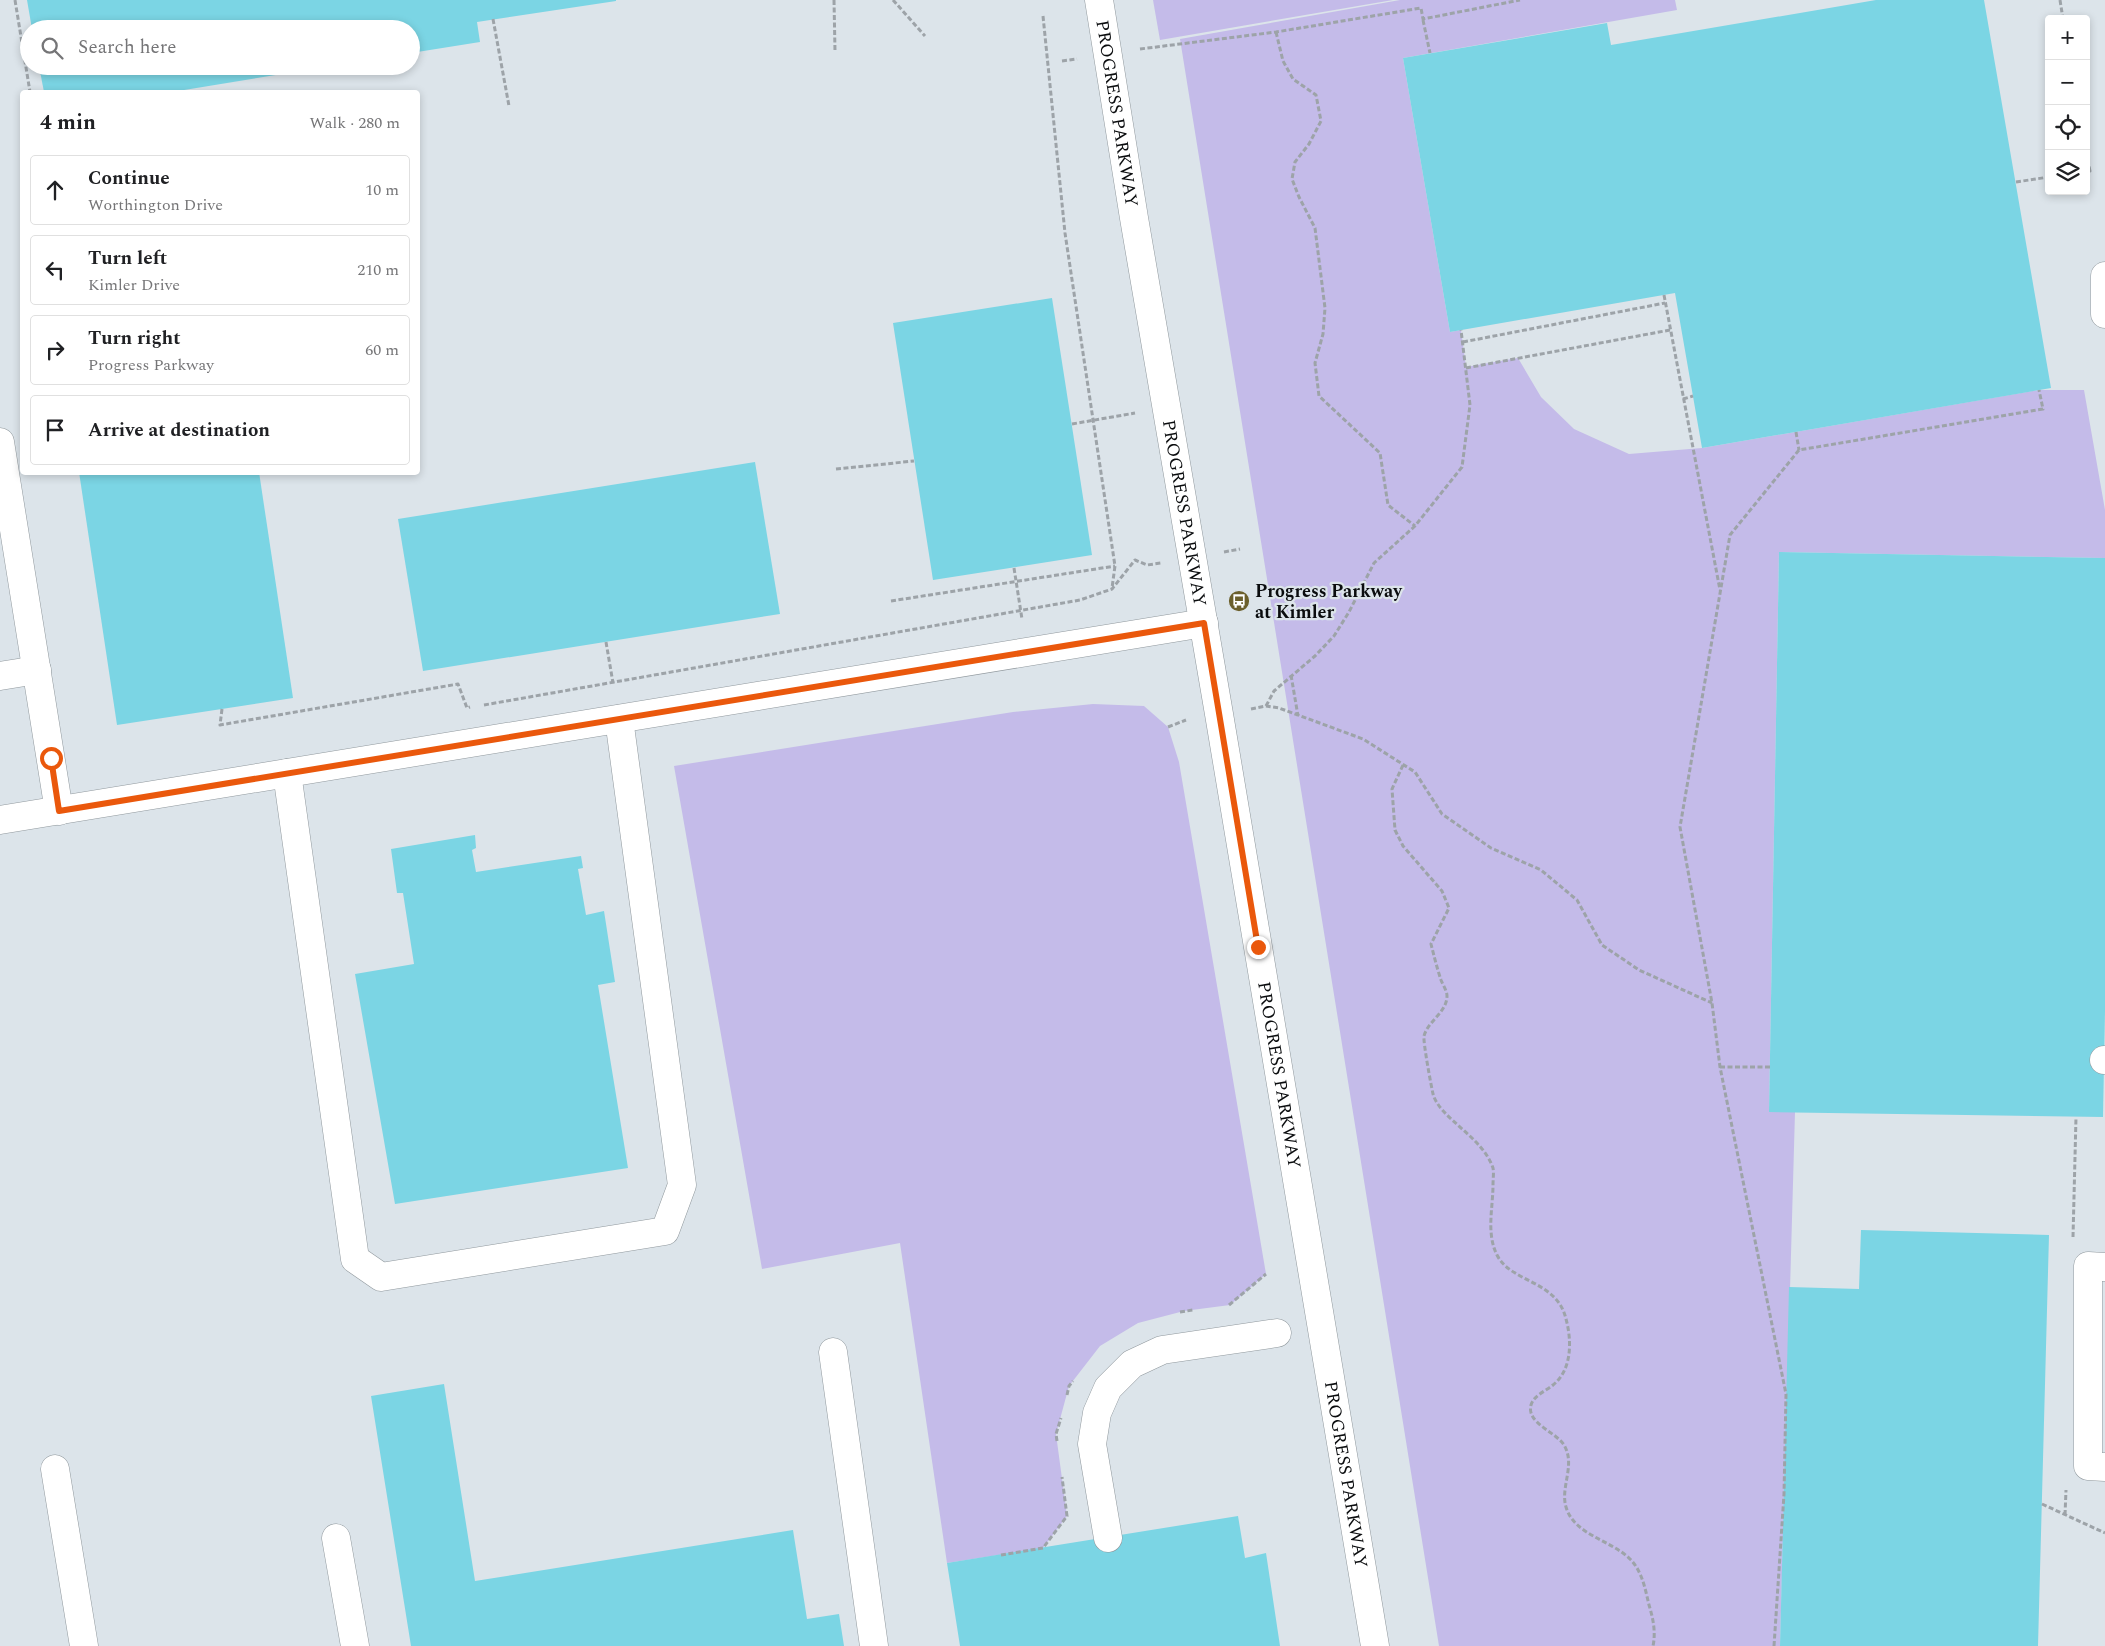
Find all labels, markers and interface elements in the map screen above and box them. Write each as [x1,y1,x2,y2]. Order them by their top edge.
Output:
map controls [2045,15,2090,195]
button: + [2045,15,2090,60]
street label: PROGRESS PARKWAY [1088,18,1145,209]
search box [20,20,420,75]
text: Search here [78,33,177,62]
icon: search [38,34,66,62]
button: − [2045,60,2090,105]
button: locate [2045,105,2090,150]
text: 4 min [40,107,96,139]
text: Walk · 280 m [309,111,400,135]
button: layers [2045,150,2090,195]
text: Continue [88,164,170,193]
icon: ahead [41,176,69,204]
text: 10 m [365,178,399,202]
text: Worthington Drive [88,193,223,217]
text: Turn left [88,244,167,273]
icon: left [41,256,69,284]
text: 210 m [357,258,399,282]
text: Kimler Drive [88,273,180,297]
text: Turn right [88,324,181,353]
icon: right [41,336,69,364]
text: 60 m [365,338,399,362]
text: Progress Parkway [88,353,214,377]
icon: arrive [41,416,69,444]
text: Arrive at destination [88,416,270,445]
street label: PROGRESS PARKWAY [1155,417,1213,609]
place label: Progress Parkway at Kimler [1255,578,1403,626]
bus stop icon: Progress Parkway at Kimler [1227,589,1251,613]
route start [40,747,63,770]
route end [1247,936,1270,959]
street label: PROGRESS PARKWAY [1250,979,1308,1171]
street label: PROGRESS PARKWAY [1317,1379,1375,1570]

